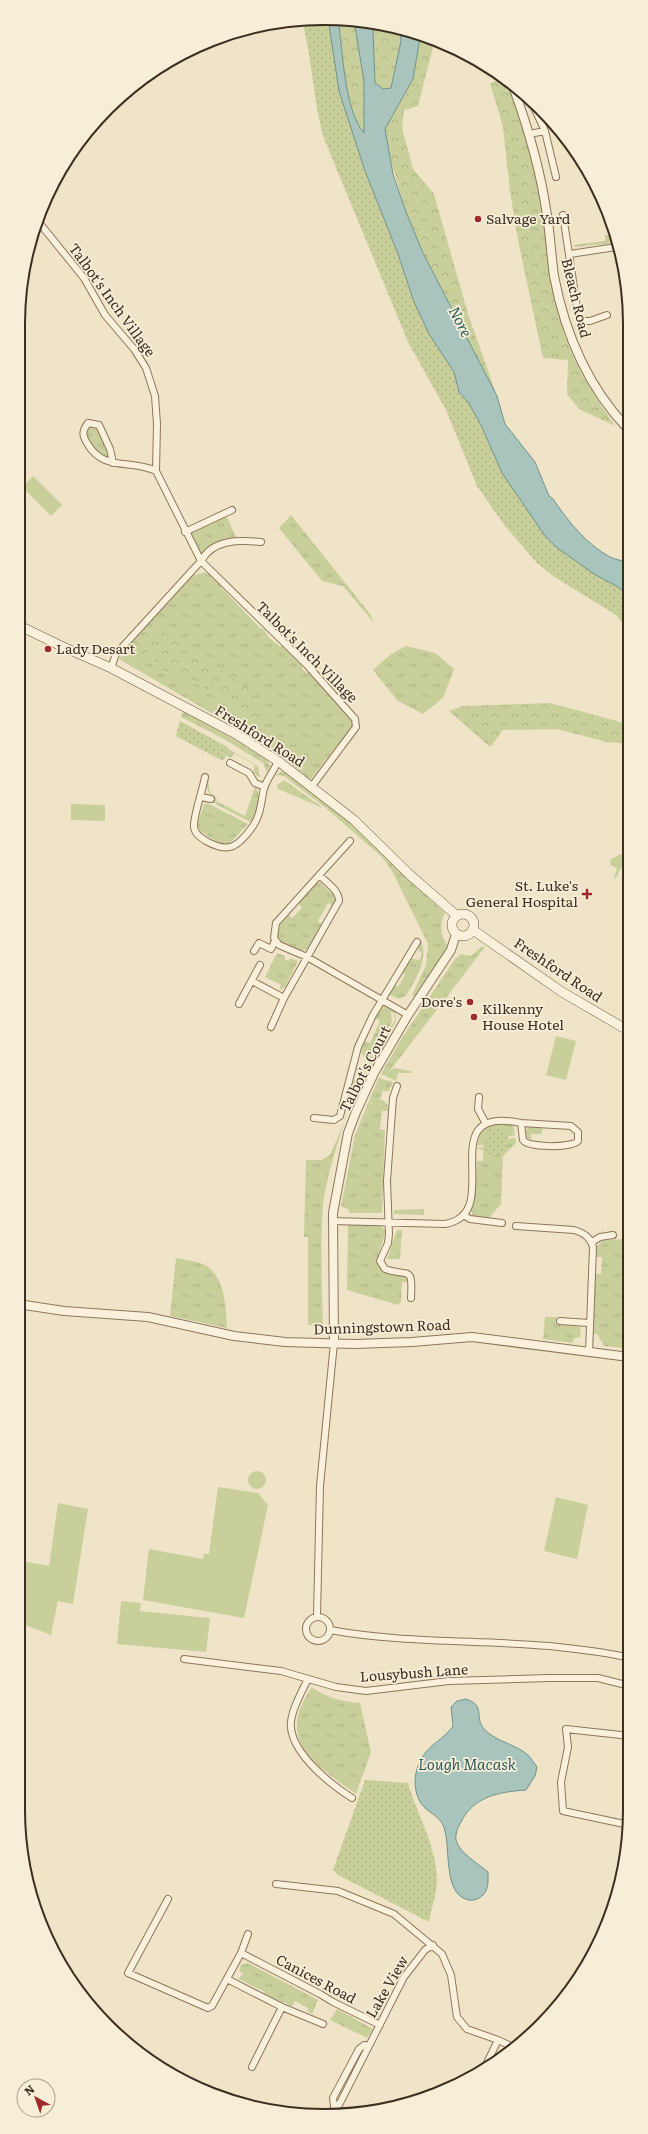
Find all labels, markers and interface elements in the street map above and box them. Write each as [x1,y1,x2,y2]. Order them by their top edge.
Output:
place label: Salvage Yard [486,208,571,228]
marker: Salvage Yard [473,214,483,224]
street label: Talbot's Inch Village [65,238,161,360]
street label: Bleach Road [557,256,597,340]
water label: Nore [444,302,479,341]
street label: Talbot's Inch Village [253,596,363,706]
place label: Lady Desart [56,638,135,658]
marker: Lady Desart [43,644,53,654]
street label: Freshford Road [212,699,310,771]
place label: St. Luke's General Hospital [466,875,578,911]
marker: St. Luke's General Hospital [581,888,593,900]
street label: Freshford Road [510,932,607,1006]
place label: Dore's [421,991,462,1011]
marker: Dore's [465,997,475,1007]
place label: Kilkenny House Hotel [482,998,564,1034]
marker: Kilkenny House Hotel [469,1012,479,1022]
street label: Talbot's Court [334,1021,395,1115]
street label: Dunningstown Road [313,1314,451,1338]
street label: Lousybush Lane [359,1658,469,1686]
water label: Lough Macask [418,1752,517,1775]
street label: Canices Road [273,1949,360,2008]
street label: Lake View [360,1952,412,2021]
north arrow [16,2078,56,2118]
text: N [20,2080,38,2099]

